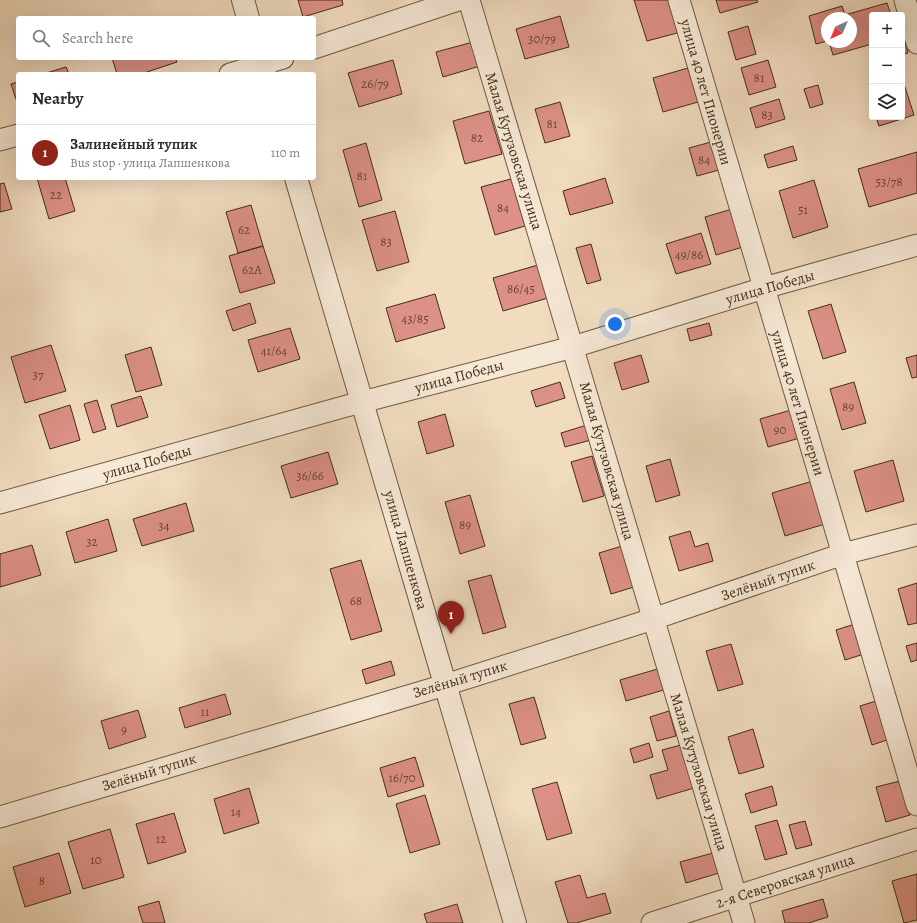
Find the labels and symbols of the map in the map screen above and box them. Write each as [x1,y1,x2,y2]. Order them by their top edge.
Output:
north arrow [821,12,857,48]
street label: улица 40 лет Пионерии [675,16,736,167]
house number: 30/79 [528,30,556,47]
house number: 81 [754,69,765,86]
street label: Малая Кутузовская улица [480,70,548,232]
house number: 26/79 [361,75,389,92]
house number: 83 [761,106,773,123]
house number: 81 [547,115,558,132]
house number: 82 [471,129,483,146]
house number: 84 [698,151,710,168]
house number: 81 [357,167,368,184]
house number: 53/78 [875,173,903,190]
house number: 22 [50,186,62,203]
house number: 84 [497,199,509,216]
house number: 51 [798,201,809,218]
house number: 62 [238,221,250,238]
house number: 83 [380,233,392,250]
house number: 49/86 [675,246,703,263]
house number: 62А [242,261,262,278]
street label: улица Победы [722,265,817,309]
house number: 86/45 [507,280,535,297]
house number: 43/85 [401,310,429,327]
your location [605,314,625,334]
street label: улица 40 лет Пионерии [766,327,830,478]
house number: 41/64 [261,342,287,359]
street label: улица Победы [411,355,506,398]
house number: 37 [33,366,44,383]
street label: Малая Кутузовская улица [575,379,639,543]
house number: 89 [842,398,854,415]
house number: 90 [774,421,786,438]
street label: улица Победы [99,440,194,484]
house number: 36/66 [296,467,324,484]
street label: улица Лапшенкова [379,487,433,612]
house number: 89 [459,516,471,533]
house number: 34 [158,517,170,534]
house number: 32 [86,533,98,550]
street label: Зелёный тупик [718,555,818,605]
house number: 68 [350,592,362,609]
pin: 1 [438,601,464,634]
street label: Зелёный тупик [410,655,510,703]
street label: Малая Кутузовская улица [665,691,733,853]
house number: 11 [201,703,210,720]
house number: 9 [121,721,127,738]
street label: Зелёный тупик [99,748,199,796]
house number: 16/70 [388,769,416,786]
house number: 14 [231,803,241,820]
house number: 12 [156,830,166,847]
street label: 2-я Северовская улица [713,849,857,913]
house number: 10 [90,851,102,868]
house number: 8 [39,872,45,889]

